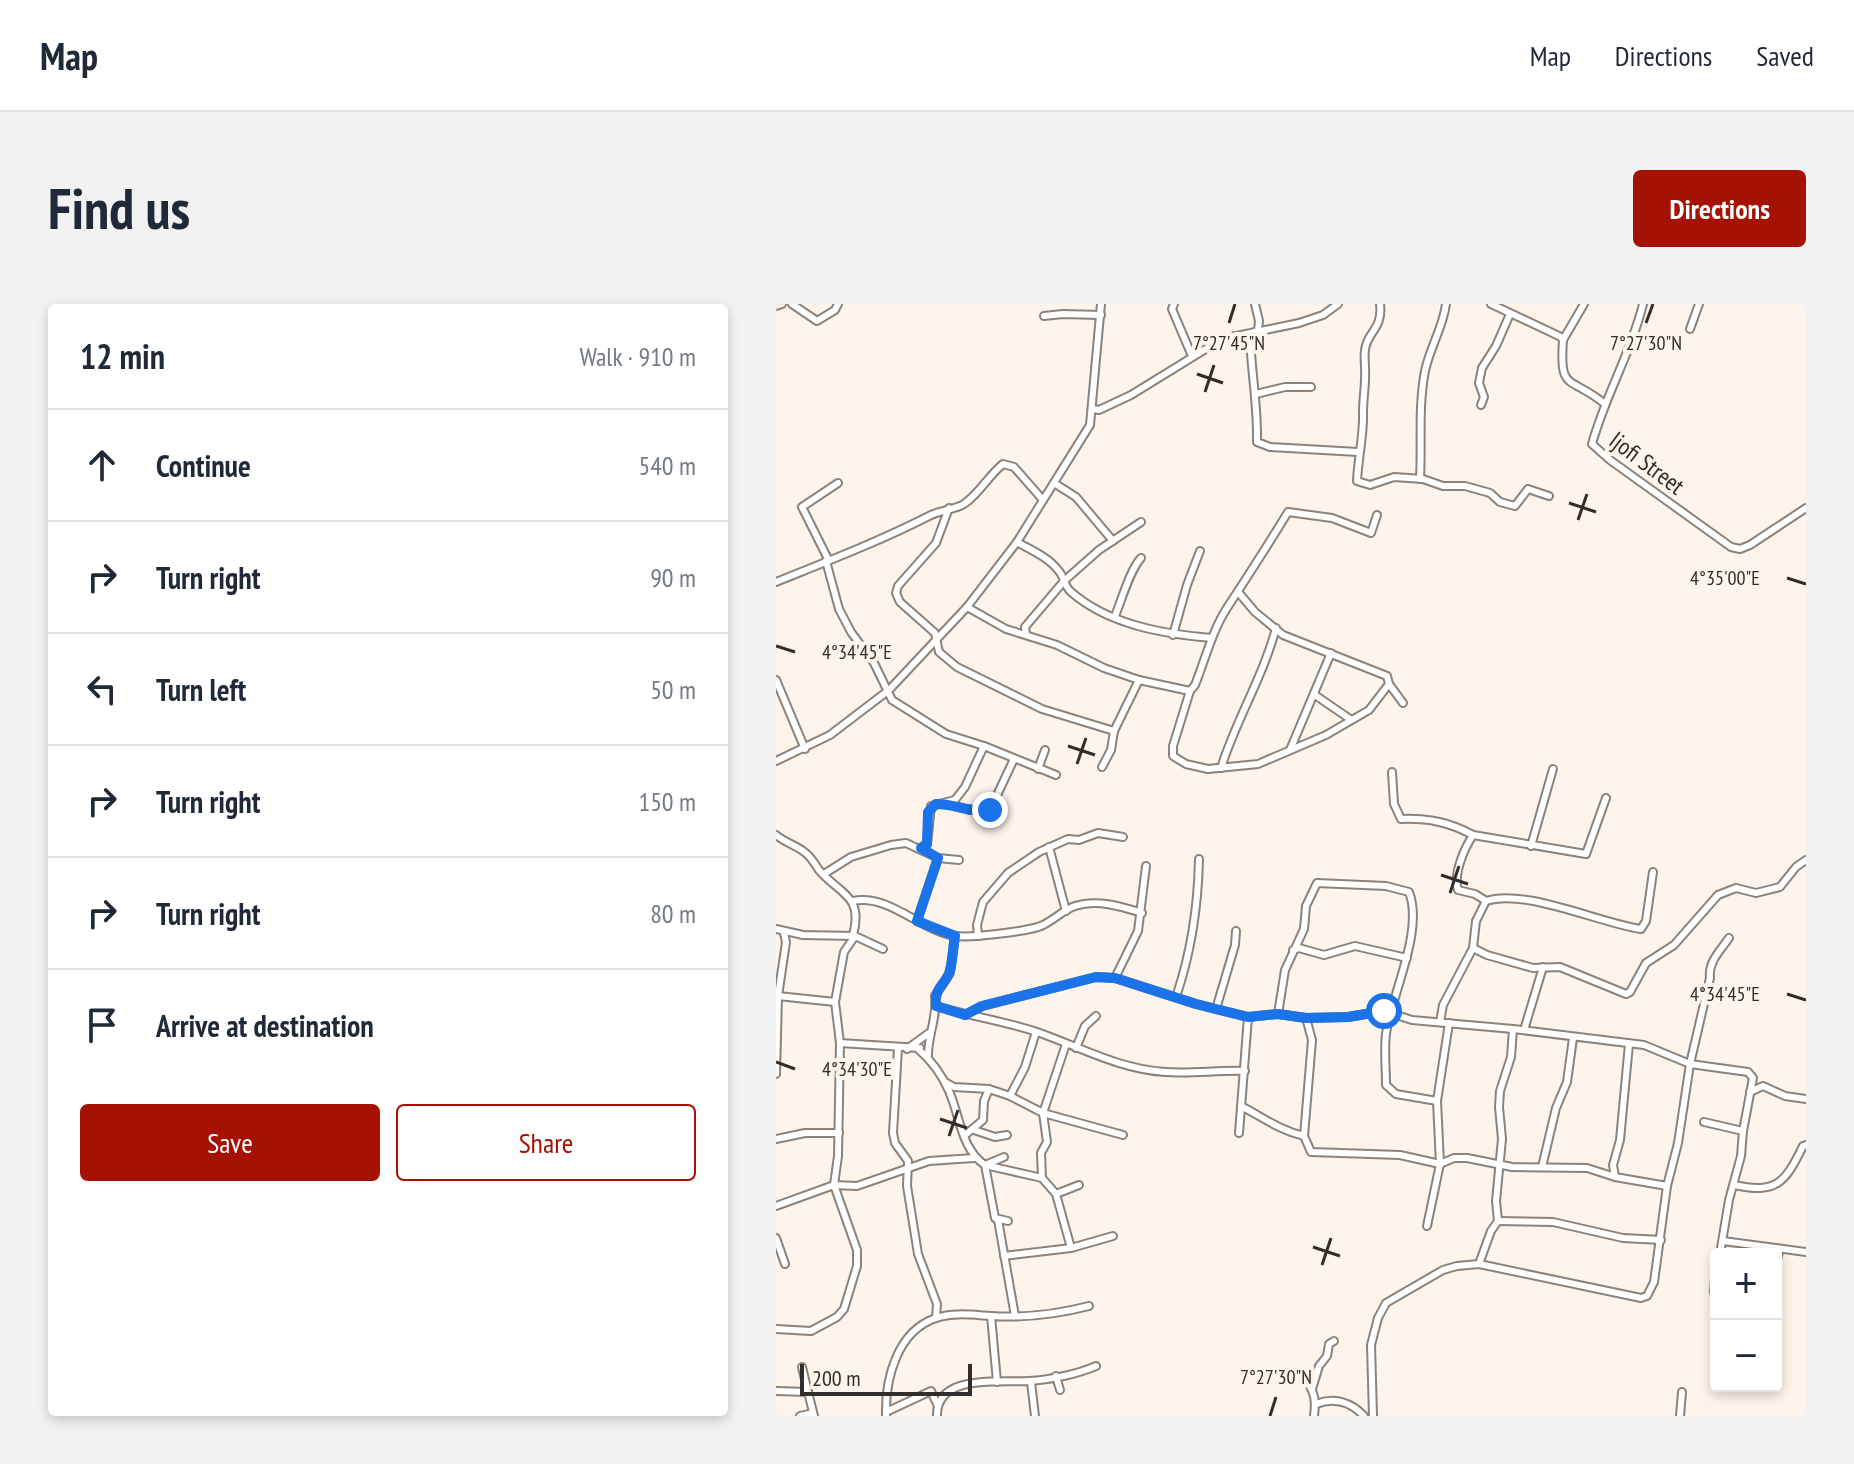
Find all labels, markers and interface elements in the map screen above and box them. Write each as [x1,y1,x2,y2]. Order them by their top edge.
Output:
text: Map [40,31,98,80]
text: Map [1530,37,1571,74]
text: Directions [1615,37,1712,74]
text: Saved [1756,37,1814,74]
button: Directions [1633,170,1806,247]
text: Find us [48,172,190,244]
text: 7°27'45"N [1193,330,1265,356]
text: 7°27'30"N [1610,330,1682,356]
text: 12 min [80,334,165,378]
text: Walk · 910 m [579,340,696,373]
street label: Ijofi Street [1603,425,1691,502]
icon: ahead [80,443,124,487]
text: Continue [156,446,251,485]
text: 540 m [638,449,696,482]
icon: right [80,555,124,599]
text: Turn right [156,558,260,597]
text: 90 m [650,561,696,594]
text: 4°35'00"E [1690,565,1760,591]
text: 4°34'45"E [822,639,892,665]
icon: left [80,667,124,711]
text: Turn left [156,670,246,709]
text: 50 m [650,673,696,706]
icon: right [80,779,124,823]
text: Turn right [156,782,260,821]
text: 150 m [638,785,696,818]
route end [972,792,1008,828]
icon: right [80,891,124,935]
text: Turn right [156,894,260,933]
text: 80 m [650,897,696,930]
text: 4°34'45"E [1690,981,1760,1007]
route start [1366,993,1402,1029]
icon: arrive [80,1003,124,1047]
text: Arrive at destination [156,1006,374,1045]
text: 4°34'30"E [822,1056,892,1082]
button: Save [80,1104,380,1181]
button: Share [396,1104,696,1181]
map controls [1710,1248,1782,1392]
button: + [1710,1248,1782,1320]
button: − [1710,1320,1782,1392]
scale bar [800,1360,972,1396]
text: 200 m [812,1364,861,1392]
text: 7°27'30"N [1240,1364,1312,1390]

